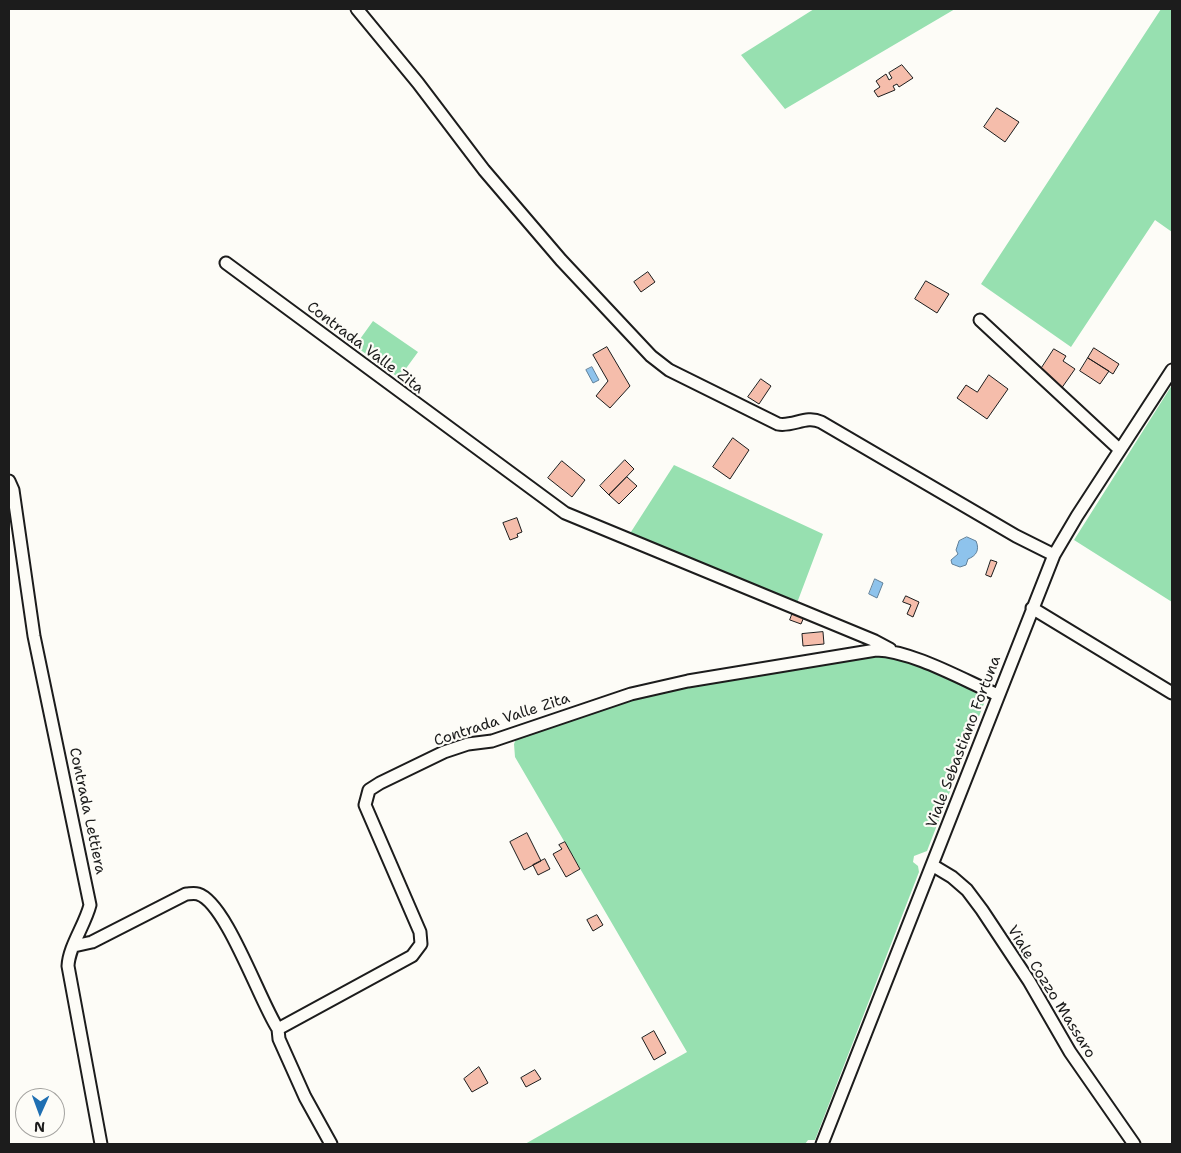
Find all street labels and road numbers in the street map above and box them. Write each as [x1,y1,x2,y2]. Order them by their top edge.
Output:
street label: Contrada Valle Zita [303,298,427,398]
street label: Viale Sebastiano Fortuna [923,654,1005,830]
street label: Contrada Valle Zita [432,690,572,750]
street label: Contrada Lettiera [65,746,109,876]
street label: Viale Cozzo Massaro [1003,922,1099,1062]

